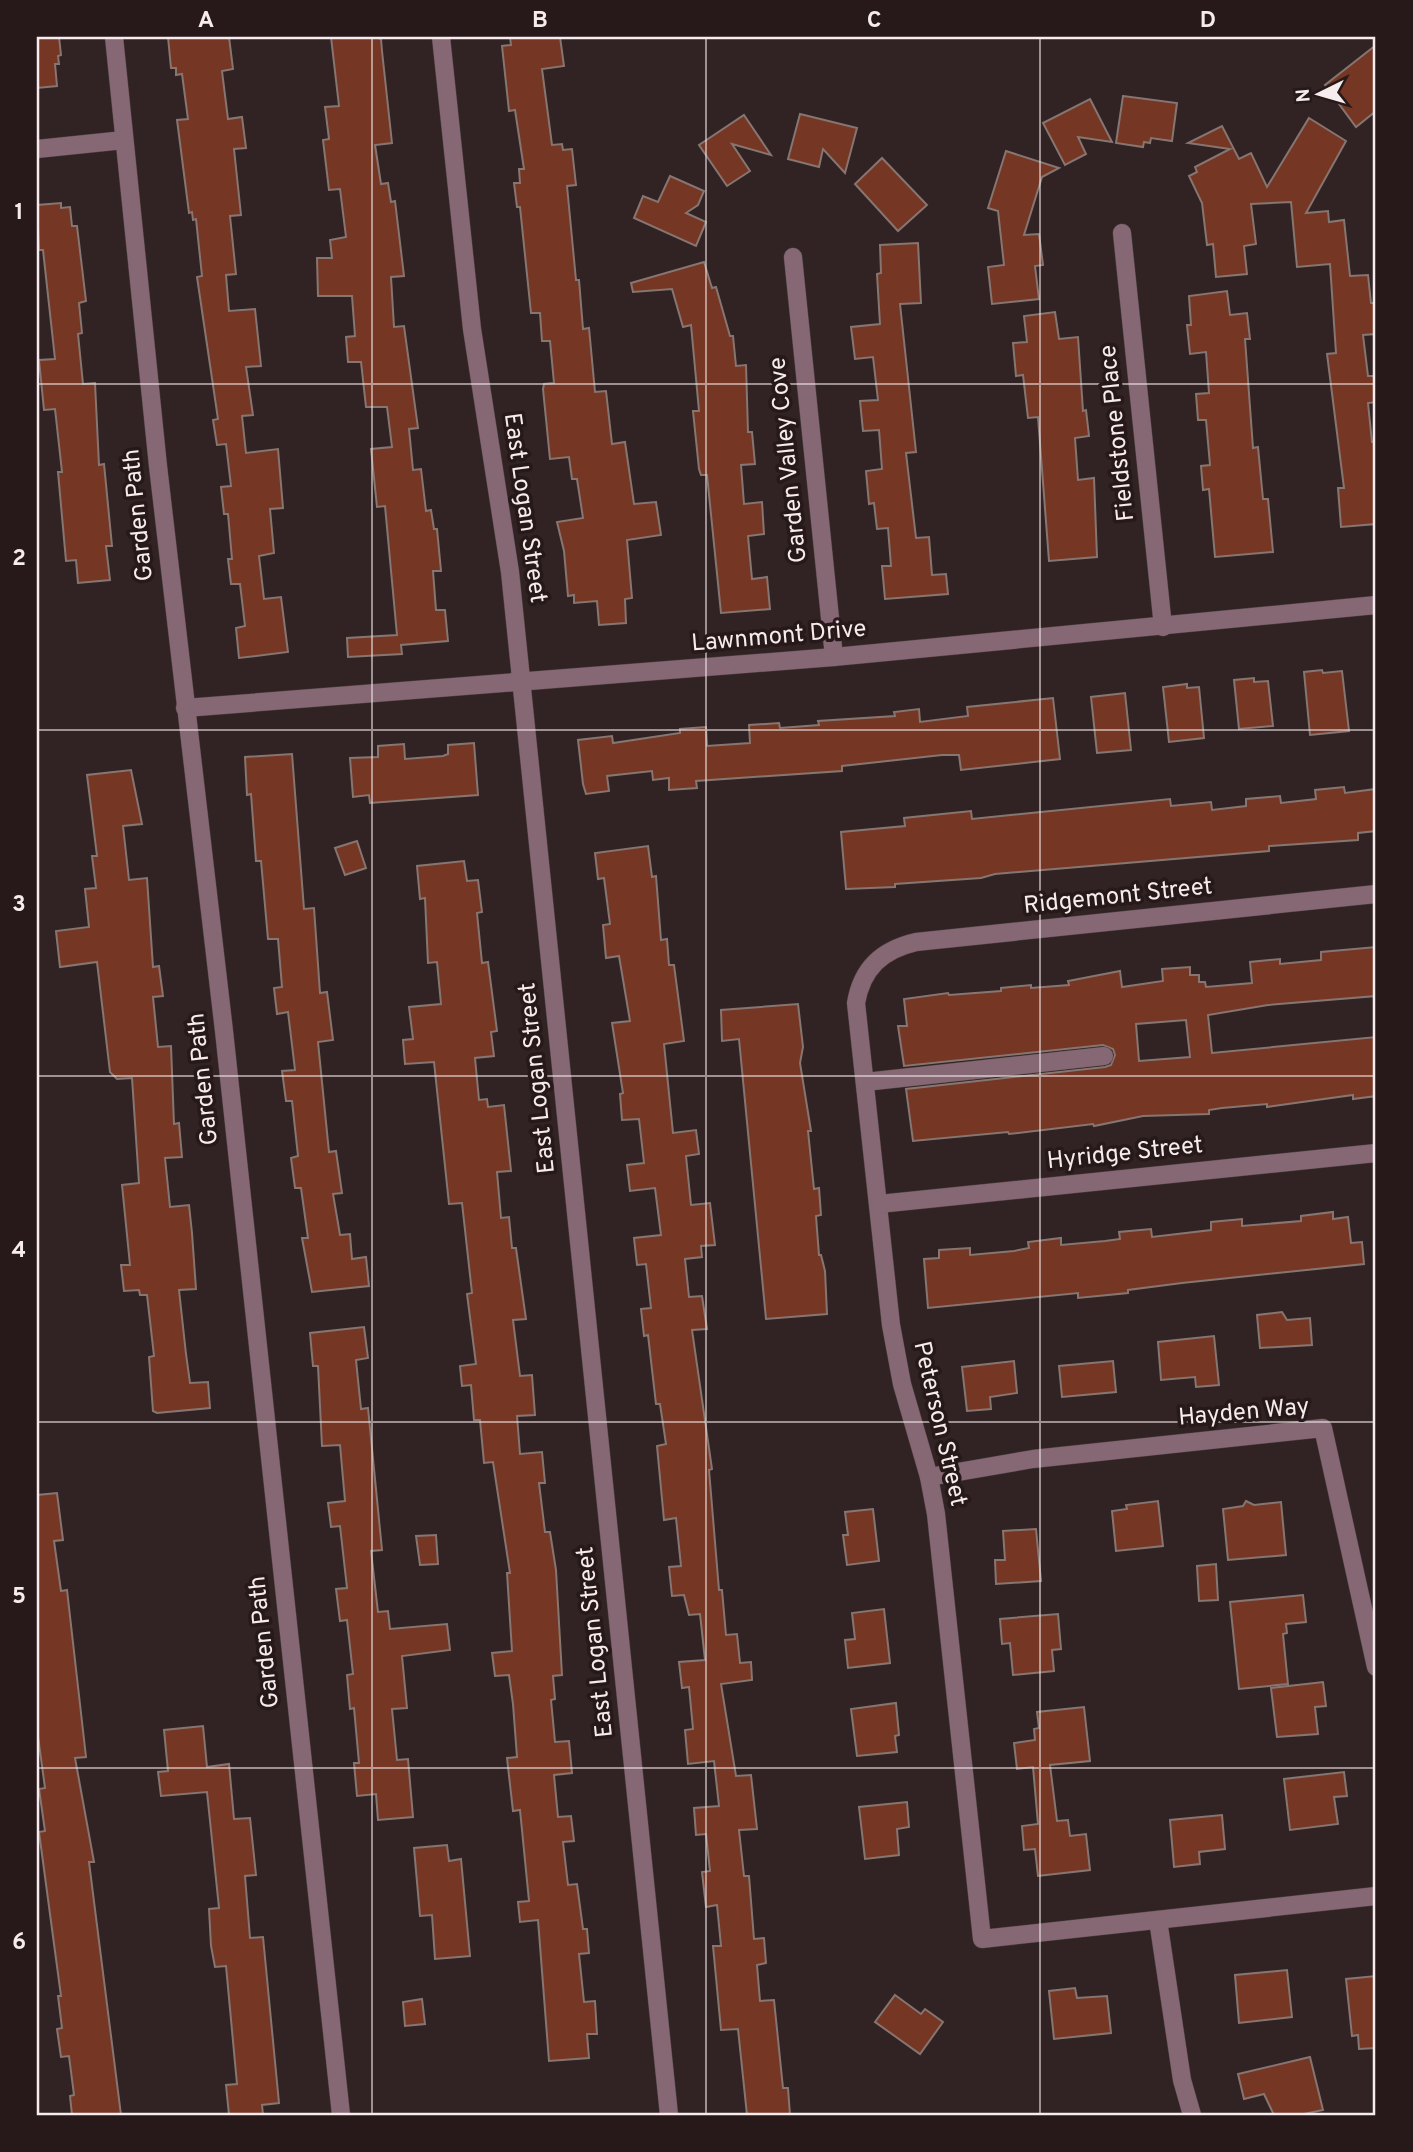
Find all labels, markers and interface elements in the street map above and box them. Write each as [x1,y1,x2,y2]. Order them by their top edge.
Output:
text: A [198,7,214,36]
text: B [532,7,548,36]
text: C [867,7,881,36]
text: D [1200,7,1216,36]
north arrow [1284,60,1354,130]
text: N [1292,87,1317,103]
text: 1 [14,199,24,228]
street label: Fieldstone Place [1094,343,1142,523]
street label: Garden Valley Cove [763,356,815,564]
street label: East Logan Street [496,411,552,605]
street label: Garden Path [117,447,161,583]
text: 2 [12,545,26,574]
street label: Lawnmont Drive [690,614,868,660]
street label: Ridgemont Street [1022,872,1214,922]
text: 3 [12,891,26,920]
street label: East Logan Street [513,981,563,1175]
street label: Garden Path [182,1011,226,1147]
street label: Hyridge Street [1046,1131,1204,1177]
text: 4 [12,1237,26,1266]
street label: Peterson Street [905,1339,973,1509]
street label: Hayden Way [1177,1392,1311,1434]
street label: East Logan Street [571,1545,621,1739]
street label: Garden Path [243,1574,287,1710]
text: 5 [12,1583,26,1612]
text: 6 [12,1929,26,1958]

